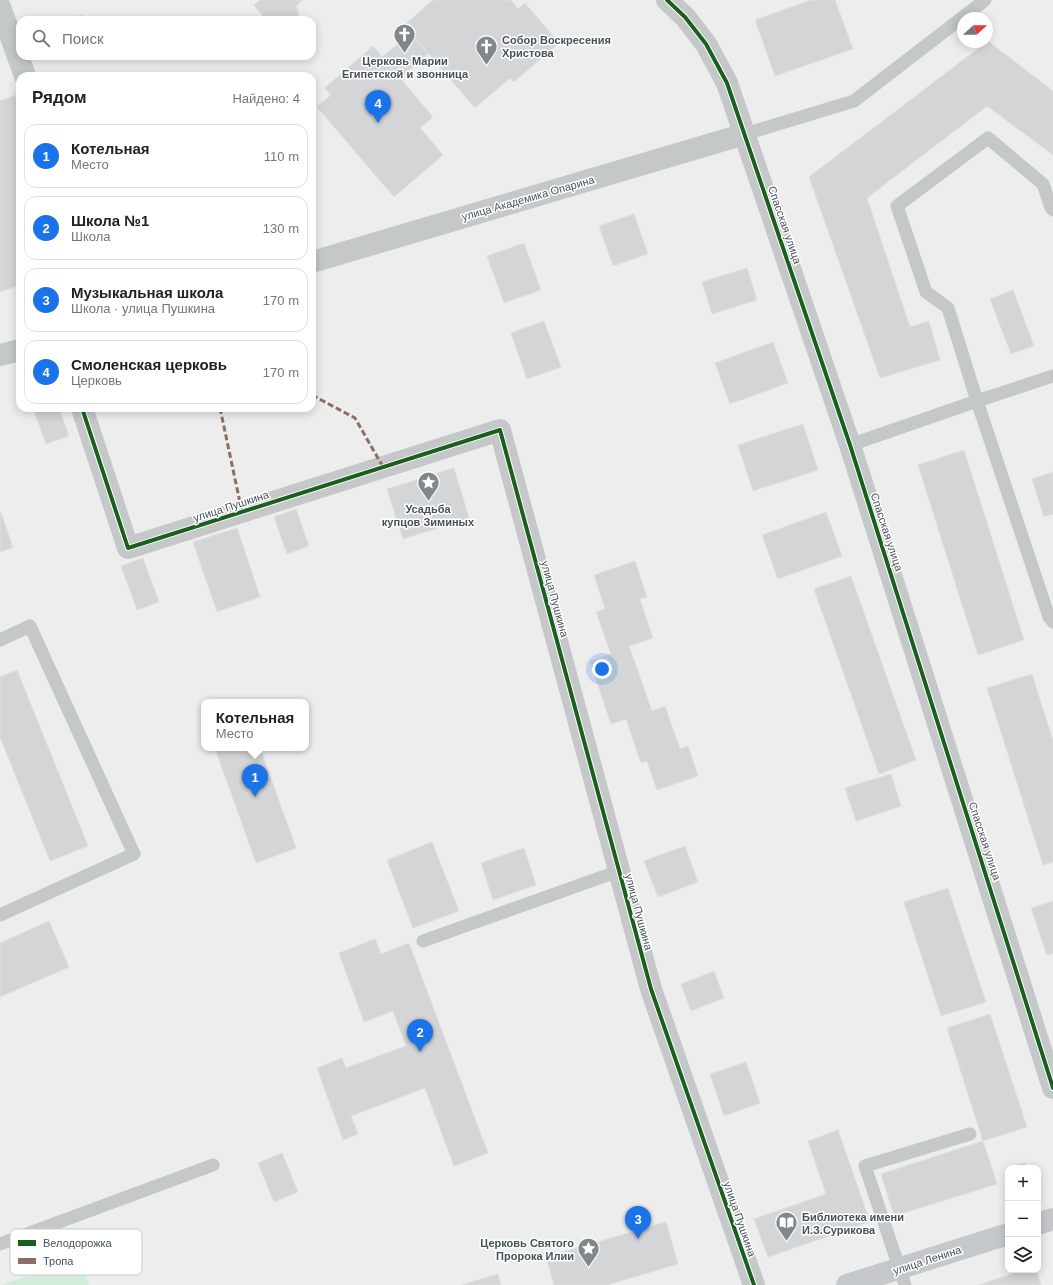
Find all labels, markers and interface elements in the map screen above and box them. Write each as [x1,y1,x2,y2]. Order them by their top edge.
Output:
north arrow [957,12,993,48]
search box [16,16,316,60]
church icon: Церковь Марии Египетской и звонница [392,22,418,55]
icon: search [30,27,52,49]
text: Поиск [62,30,104,47]
church icon: Собор Воскресения Христова [473,33,499,66]
place label: Собор Воскресения Христова [502,34,611,59]
place label: Церковь Марии Египетской и звонница [342,55,469,80]
text: Рядом [32,88,87,107]
pin: 4 [365,90,391,123]
text: Найдено: 4 [232,91,300,106]
text: Котельная [71,140,150,157]
text: 1 [42,149,50,164]
text: 110 m [264,149,299,164]
text: Место [71,157,109,172]
street label: улица Академика Опарина [460,173,597,223]
street label: Спасская улица [766,185,804,266]
text: Школа №1 [71,212,149,229]
text: 2 [42,221,50,236]
text: 130 m [263,221,299,236]
text: Школа [71,229,111,244]
text: Музыкальная школа [71,284,223,301]
text: 3 [42,293,50,308]
text: 170 m [263,293,299,308]
text: Школа · улица Пушкина [71,301,215,316]
text: Смоленская церковь [71,356,227,373]
text: 4 [42,365,50,380]
text: 170 m [263,365,299,380]
text: Церковь [71,373,122,388]
place icon: Усадьба купцов Зиминых [415,470,441,503]
street label: улица Пушкина [192,488,271,524]
street label: Спасская улица [869,491,906,573]
place label: Усадьба купцов Зиминых [382,503,475,528]
street label: улица Пушкина [539,559,571,639]
your location [592,659,612,679]
popup [201,699,309,751]
text: Котельная [216,709,294,726]
text: Место [216,726,253,741]
pin: 1 [242,764,268,797]
street label: Спасская улица [967,800,1004,882]
street label: улица Пушкина [623,872,655,952]
pin: 2 [407,1019,433,1052]
map controls [1005,1165,1041,1273]
button: + [1005,1165,1041,1201]
street label: улица Пушкина [722,1180,759,1259]
button: − [1005,1201,1041,1237]
pin: 3 [625,1206,651,1239]
library icon: Библиотека имени И.З.Сурикова [773,1210,799,1243]
place label: Библиотека имени И.З.Сурикова [802,1211,904,1236]
legend [10,1229,142,1275]
place icon: Церковь Святого Пророка Илии [576,1236,602,1269]
text: Велодорожка [43,1237,113,1249]
place label: Церковь Святого Пророка Илии [480,1237,574,1262]
button: layers [1005,1237,1041,1273]
street label: улица Ленина [891,1243,963,1277]
text: Тропа [43,1255,74,1267]

